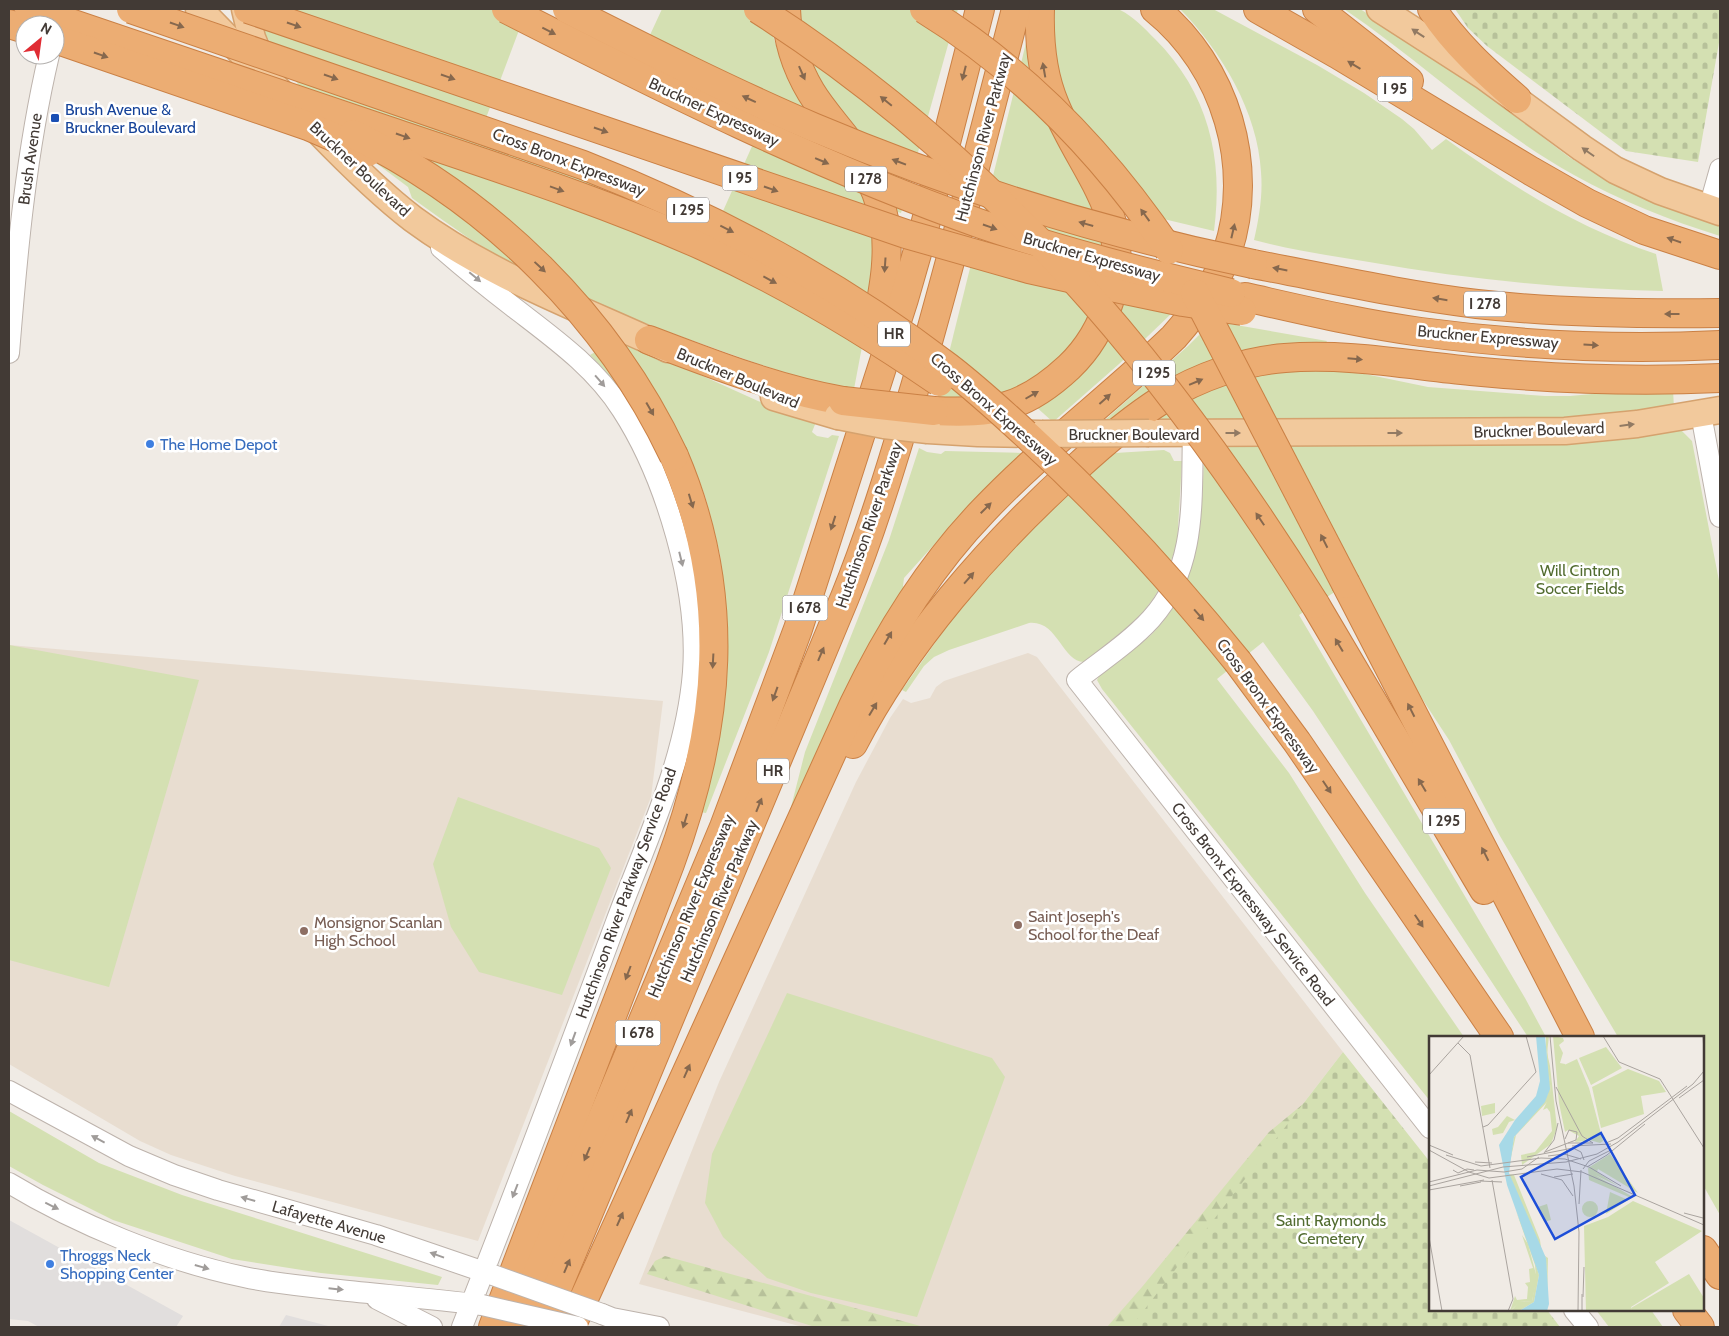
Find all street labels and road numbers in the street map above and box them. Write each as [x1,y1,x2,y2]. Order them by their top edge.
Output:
street label: Hutchinson River Parkway [951,50,1015,224]
street label: Bruckner Expressway [646,73,782,151]
road number: I 95 [1378,76,1412,102]
street label: Brush Avenue [14,112,46,206]
street label: Bruckner Boulevard [306,117,414,221]
street label: Cross Bronx Expressway [490,124,648,200]
road number: I 95 [722,166,758,190]
road number: I 278 [845,166,887,192]
road number: I 295 [667,198,709,222]
street label: Bruckner Expressway [1021,228,1163,286]
road number: I 278 [1464,292,1506,316]
street label: Bruckner Expressway [1417,321,1559,353]
road number: HR [878,322,910,346]
street label: Bruckner Boulevard [674,344,802,412]
street label: Cross Bronx Expressway [927,349,1061,469]
road number: I 295 [1133,360,1175,386]
street label: Bruckner Boulevard [1473,418,1605,442]
street label: Bruckner Boulevard [1069,425,1199,444]
street label: Hutchinson River Parkway [832,439,906,611]
road number: I 678 [782,596,828,620]
street label: Cross Bronx Expressway [1213,635,1323,777]
road number: HR [757,758,789,784]
street label: Hutchinson River Parkway Service Road [572,765,680,1021]
street label: Cross Bronx Expressway Service Road [1168,798,1338,1010]
road number: I 295 [1423,808,1465,834]
street label: Hutchinson River Expressway [644,812,738,1000]
street label: Hutchinson River Parkway [676,817,762,985]
road number: I 678 [616,1020,660,1046]
street label: Lafayette Avenue [270,1197,388,1247]

